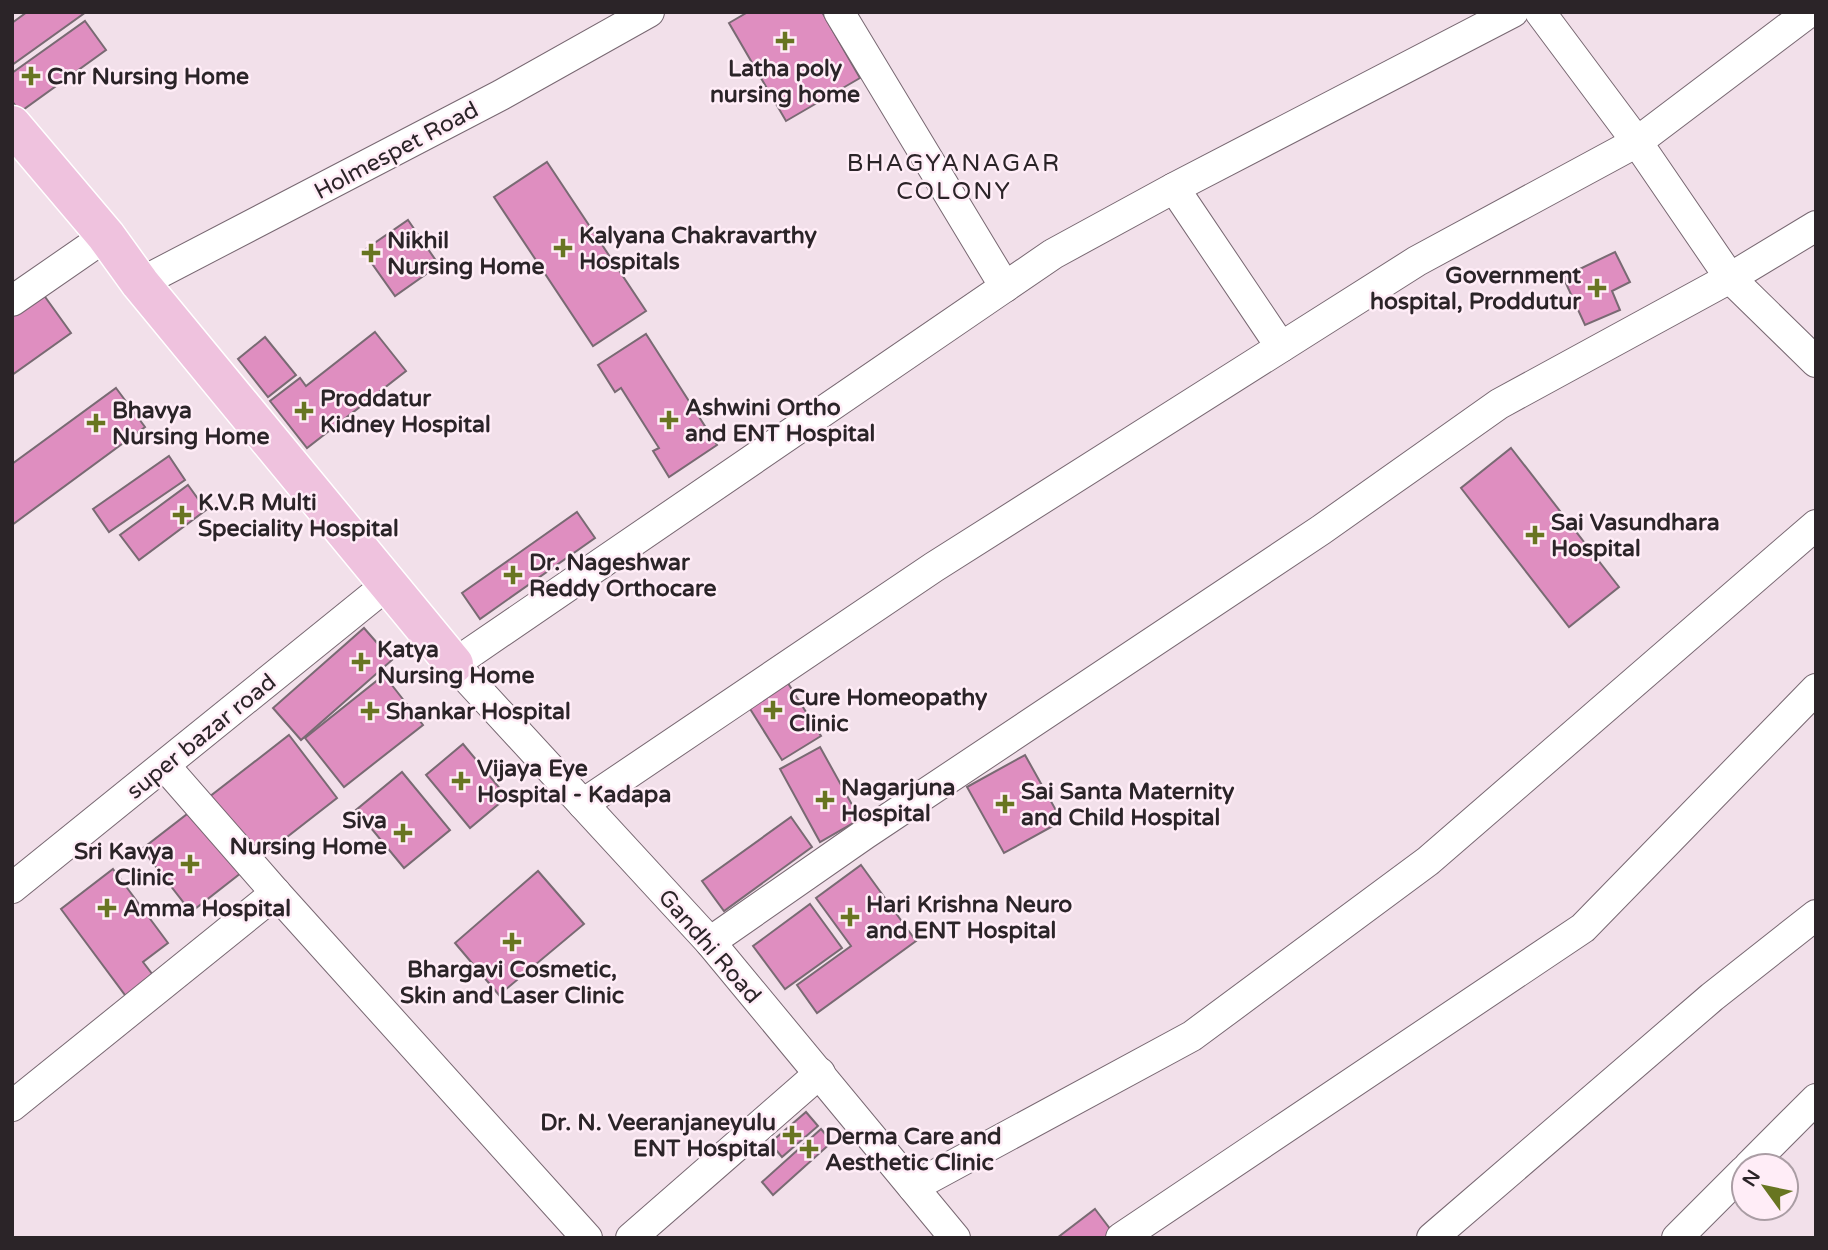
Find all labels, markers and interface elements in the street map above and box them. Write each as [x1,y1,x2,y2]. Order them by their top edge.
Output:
marker: Latha poly nursing home [775,31,795,51]
place label: Latha poly nursing home [710,55,860,109]
place label: Cnr Nursing Home [47,63,249,91]
marker: Cnr Nursing Home [21,66,41,86]
street label: Holmespet Road [310,96,483,206]
district label: BHAGYANAGAR COLONY [847,149,1061,206]
place label: Kalyana Chakravarthy Hospitals [579,222,817,276]
place label: Nikhil Nursing Home [387,227,544,281]
marker: Kalyana Chakravarthy Hospitals [553,238,573,258]
marker: Nikhil Nursing Home [361,243,381,263]
place label: Government hospital, Proddutur [1370,262,1582,316]
marker: Government hospital, Proddutur [1587,278,1607,298]
place label: Proddatur Kidney Hospital [320,385,491,439]
place label: Ashwini Ortho and ENT Hospital [685,394,875,448]
place label: Bhavya Nursing Home [112,397,269,451]
marker: Proddatur Kidney Hospital [294,401,314,421]
marker: Ashwini Ortho and ENT Hospital [659,410,679,430]
marker: Bhavya Nursing Home [86,413,106,433]
place label: K.V.R Multi Speciality Hospital [198,489,399,543]
marker: K.V.R Multi Speciality Hospital [172,505,192,525]
place label: Sai Vasundhara Hospital [1551,509,1720,563]
marker: Sai Vasundhara Hospital [1525,525,1545,545]
place label: Dr. Nageshwar Reddy Orthocare [529,549,716,603]
marker: Dr. Nageshwar Reddy Orthocare [503,565,523,585]
place label: Katya Nursing Home [377,636,534,690]
marker: Katya Nursing Home [351,652,371,672]
street label: super bazar road [121,668,282,806]
place label: Cure Homeopathy Clinic [789,684,988,738]
place label: Shankar Hospital [386,698,571,726]
marker: Cure Homeopathy Clinic [763,700,783,720]
marker: Shankar Hospital [360,701,380,721]
place label: Vijaya Eye Hospital - Kadapa [477,755,671,809]
marker: Vijaya Eye Hospital - Kadapa [451,771,471,791]
place label: Nagarjuna Hospital [841,774,955,828]
place label: Sai Santa Maternity and Child Hospital [1021,778,1235,832]
marker: Nagarjuna Hospital [815,790,835,810]
marker: Sai Santa Maternity and Child Hospital [995,794,1015,814]
place label: Siva Nursing Home [230,807,387,861]
marker: Siva Nursing Home [393,823,413,843]
place label: Sri Kavya Clinic [74,838,174,892]
marker: Sri Kavya Clinic [180,854,200,874]
street label: Gandhi Road [652,884,767,1010]
place label: Hari Krishna Neuro and ENT Hospital [866,891,1072,945]
place label: Amma Hospital [123,895,291,923]
marker: Amma Hospital [97,898,117,918]
marker: Hari Krishna Neuro and ENT Hospital [840,907,860,927]
marker: Bhargavi Cosmetic, Skin and Laser Clinic [502,932,522,952]
place label: Bhargavi Cosmetic, Skin and Laser Clinic [400,956,624,1010]
place label: Dr. N. Veeranjaneyulu ENT Hospital [540,1109,776,1163]
place label: Derma Care and Aesthetic Clinic [825,1123,1002,1177]
marker: Dr. N. Veeranjaneyulu ENT Hospital [782,1125,802,1145]
marker: Derma Care and Aesthetic Clinic [799,1139,819,1159]
north arrow [1730,1152,1800,1222]
text: N [1738,1166,1765,1191]

